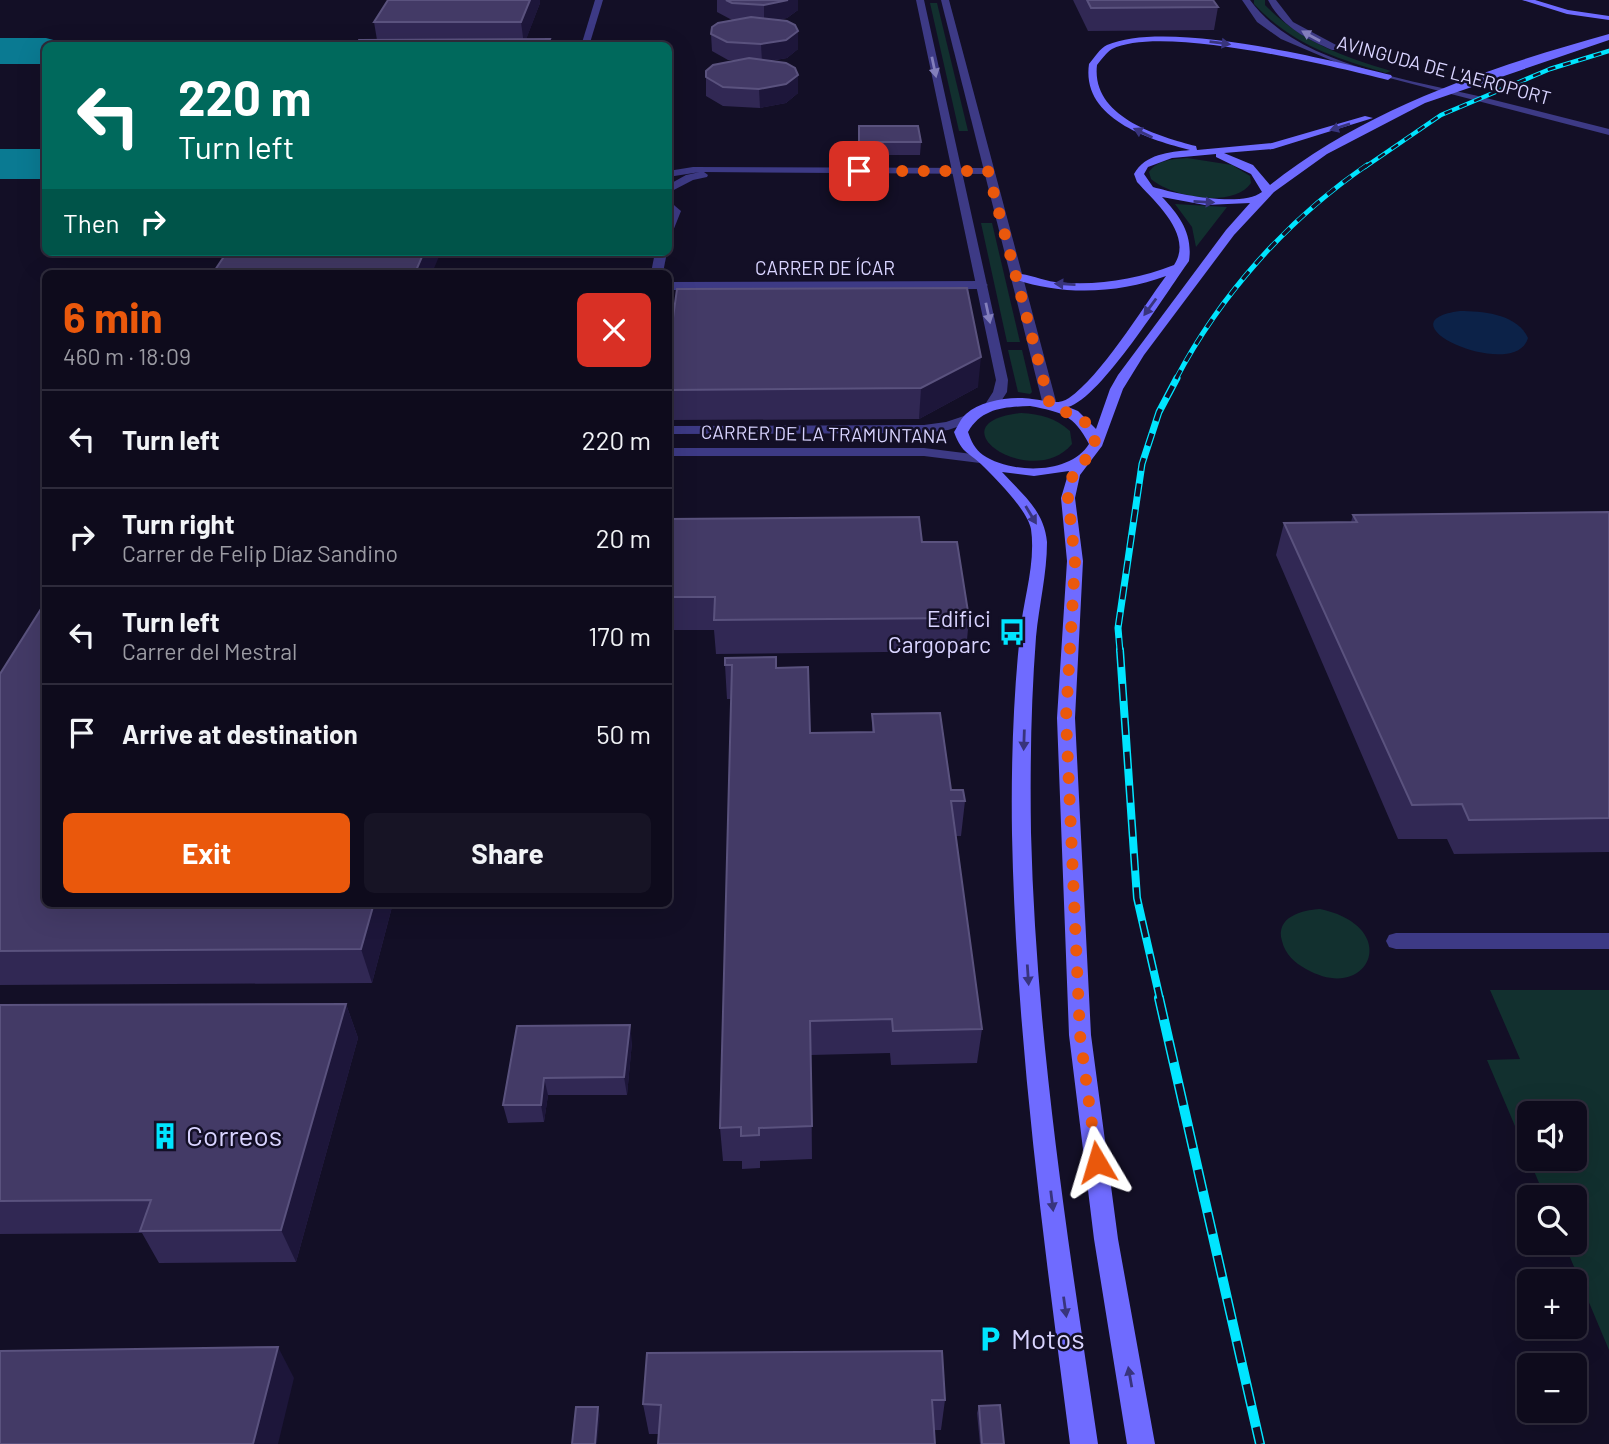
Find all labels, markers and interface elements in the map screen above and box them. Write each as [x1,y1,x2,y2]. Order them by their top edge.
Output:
one-way arrow [1301,30,1321,42]
street label: AVINGUDA DE L'AEROPORT [1335,30,1554,109]
one-way arrow [1209,38,1231,49]
one-way arrow [929,56,940,78]
text: 220 m [178,67,312,126]
icon: left [63,70,154,161]
one-way arrow [1329,122,1350,133]
text: Turn left [178,127,295,165]
one-way arrow [1133,127,1153,138]
pin [829,141,889,201]
icon: arrive [840,152,878,190]
one-way arrow [1193,197,1215,208]
icon: right [134,203,172,241]
text: Then [63,207,120,238]
street label: CARRER DE ÍCAR [755,256,895,279]
one-way arrow [1053,278,1075,289]
text: 6 min [63,291,163,341]
button: close [577,293,651,367]
one-way arrow [1144,298,1158,316]
one-way arrow [982,302,993,324]
text: 460 m · 18:09 [63,342,191,370]
icon: left [63,420,101,458]
street label: CARRER DE LA TRAMUNTANA [701,420,947,447]
text: Turn left [122,424,220,455]
text: 220 m [582,424,651,455]
one-way arrow [1024,505,1037,525]
text: Turn right [122,508,235,539]
icon: right [63,518,101,556]
text: 20 m [596,522,651,553]
text: Carrer de Felip Díaz Sandino [122,539,398,567]
place label: Edifici Cargoparc [888,604,991,658]
text: Turn left [122,606,220,637]
icon: left [63,616,101,654]
bus stop icon: Edifici Cargoparc [997,617,1027,647]
text: 170 m [588,620,651,651]
text: Carrer del Mestral [122,637,297,665]
icon: arrive [63,714,101,752]
text: Arrive at destination [122,718,358,749]
text: 50 m [596,718,651,749]
one-way arrow [1018,729,1029,751]
button: Exit [63,813,350,893]
button: Share [364,813,651,893]
one-way arrow [1022,964,1033,986]
map controls [1517,1101,1587,1423]
button: sound [1517,1101,1587,1171]
place label: Correos [186,1118,282,1152]
building icon: Correos [150,1121,180,1151]
position arrow [1060,1125,1134,1199]
button: search [1517,1185,1587,1255]
one-way arrow [1046,1190,1057,1212]
button: + [1517,1269,1587,1339]
one-way arrow [1060,1296,1071,1318]
place label: Motos [1011,1321,1085,1355]
parking icon: Motos [975,1324,1005,1354]
button: − [1517,1353,1587,1423]
one-way arrow [1124,1366,1135,1388]

